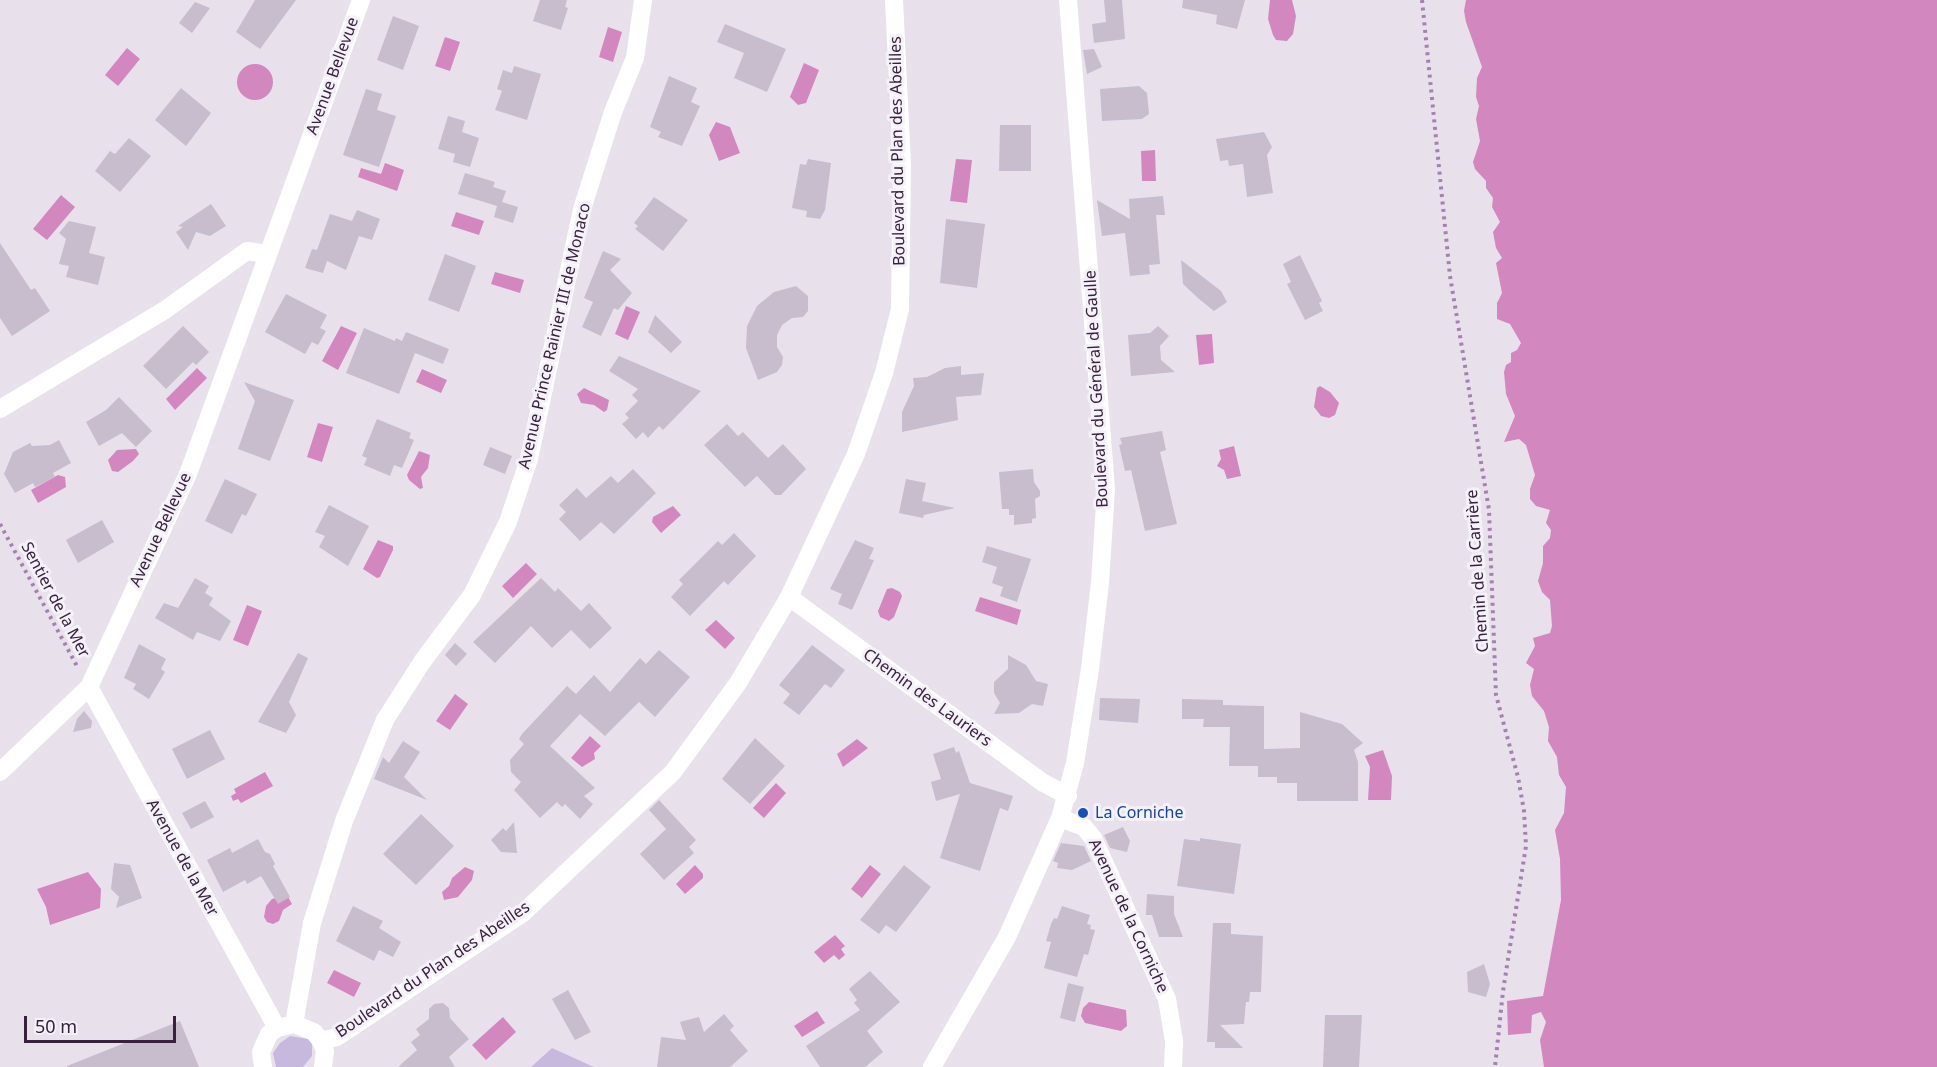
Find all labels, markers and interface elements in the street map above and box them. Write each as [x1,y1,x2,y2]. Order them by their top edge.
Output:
street label: Avenue Bellevue [303,15,363,137]
street label: Boulevard du Plan des Abeilles [886,36,910,266]
street label: Avenue Prince Rainier III de Monaco [515,201,595,471]
street label: Boulevard du Général de Gaulle [1081,270,1113,508]
street label: Avenue Bellevue [126,470,196,590]
street label: Chemin de la Carrière [1463,489,1493,653]
street label: Sentier de la Mer [17,539,93,661]
street label: Chemin des Lauriers [859,645,995,751]
street label: Avenue de la Mer [142,796,222,920]
place label: La Corniche [1095,803,1184,823]
marker: La Corniche [1076,806,1090,820]
street label: Avenue de la Corniche [1084,836,1172,996]
street label: Boulevard du Plan des Abeilles [332,898,534,1042]
scale bar [27,1004,178,1042]
text: 50 m [35,1014,77,1038]

